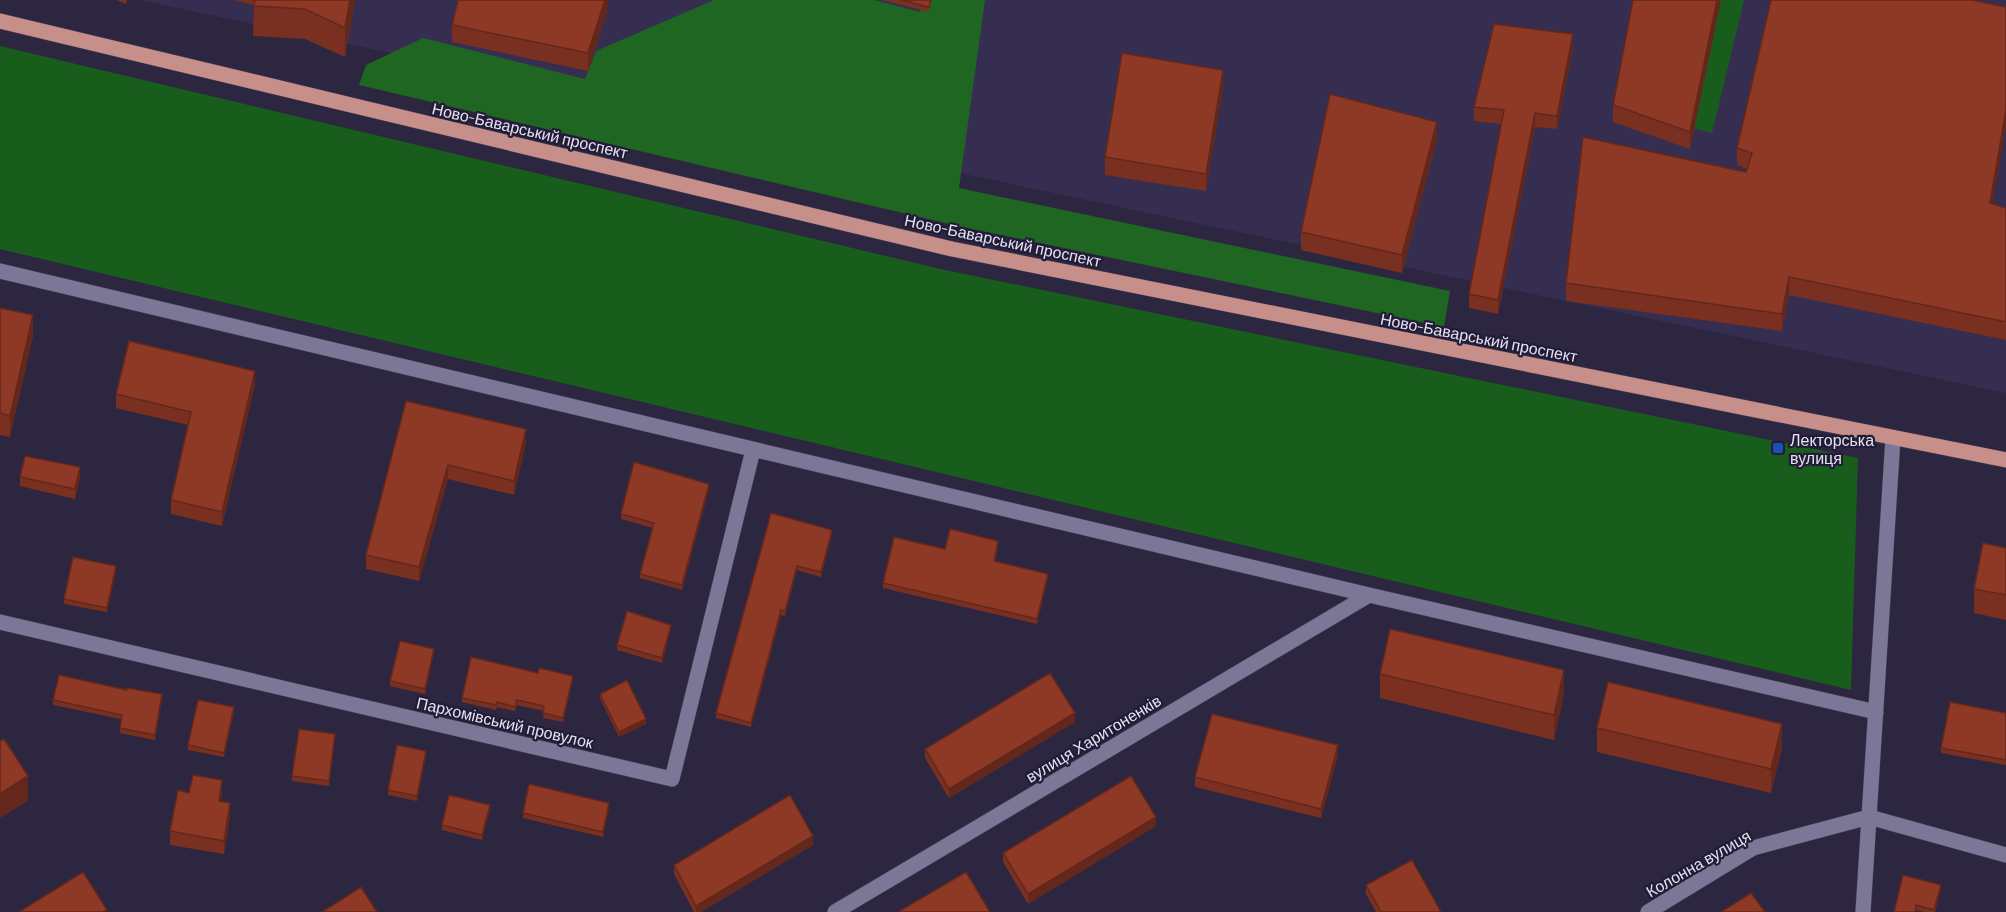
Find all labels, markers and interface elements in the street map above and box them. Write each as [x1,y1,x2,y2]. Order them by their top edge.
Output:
street label: Ново-Баварський проспект [430,98,630,162]
street label: Ново-Баварський проспект [903,210,1104,270]
street label: Ново-Баварський проспект [1379,309,1580,366]
place label: Лекторська вулиця [1790,430,1874,467]
marker: Лекторська вулиця [1771,441,1785,455]
street label: вулиця Харитоненків [1022,690,1164,786]
street label: Пархомівський провулок [415,692,596,752]
street label: Колонна вулиця [1642,825,1754,901]

